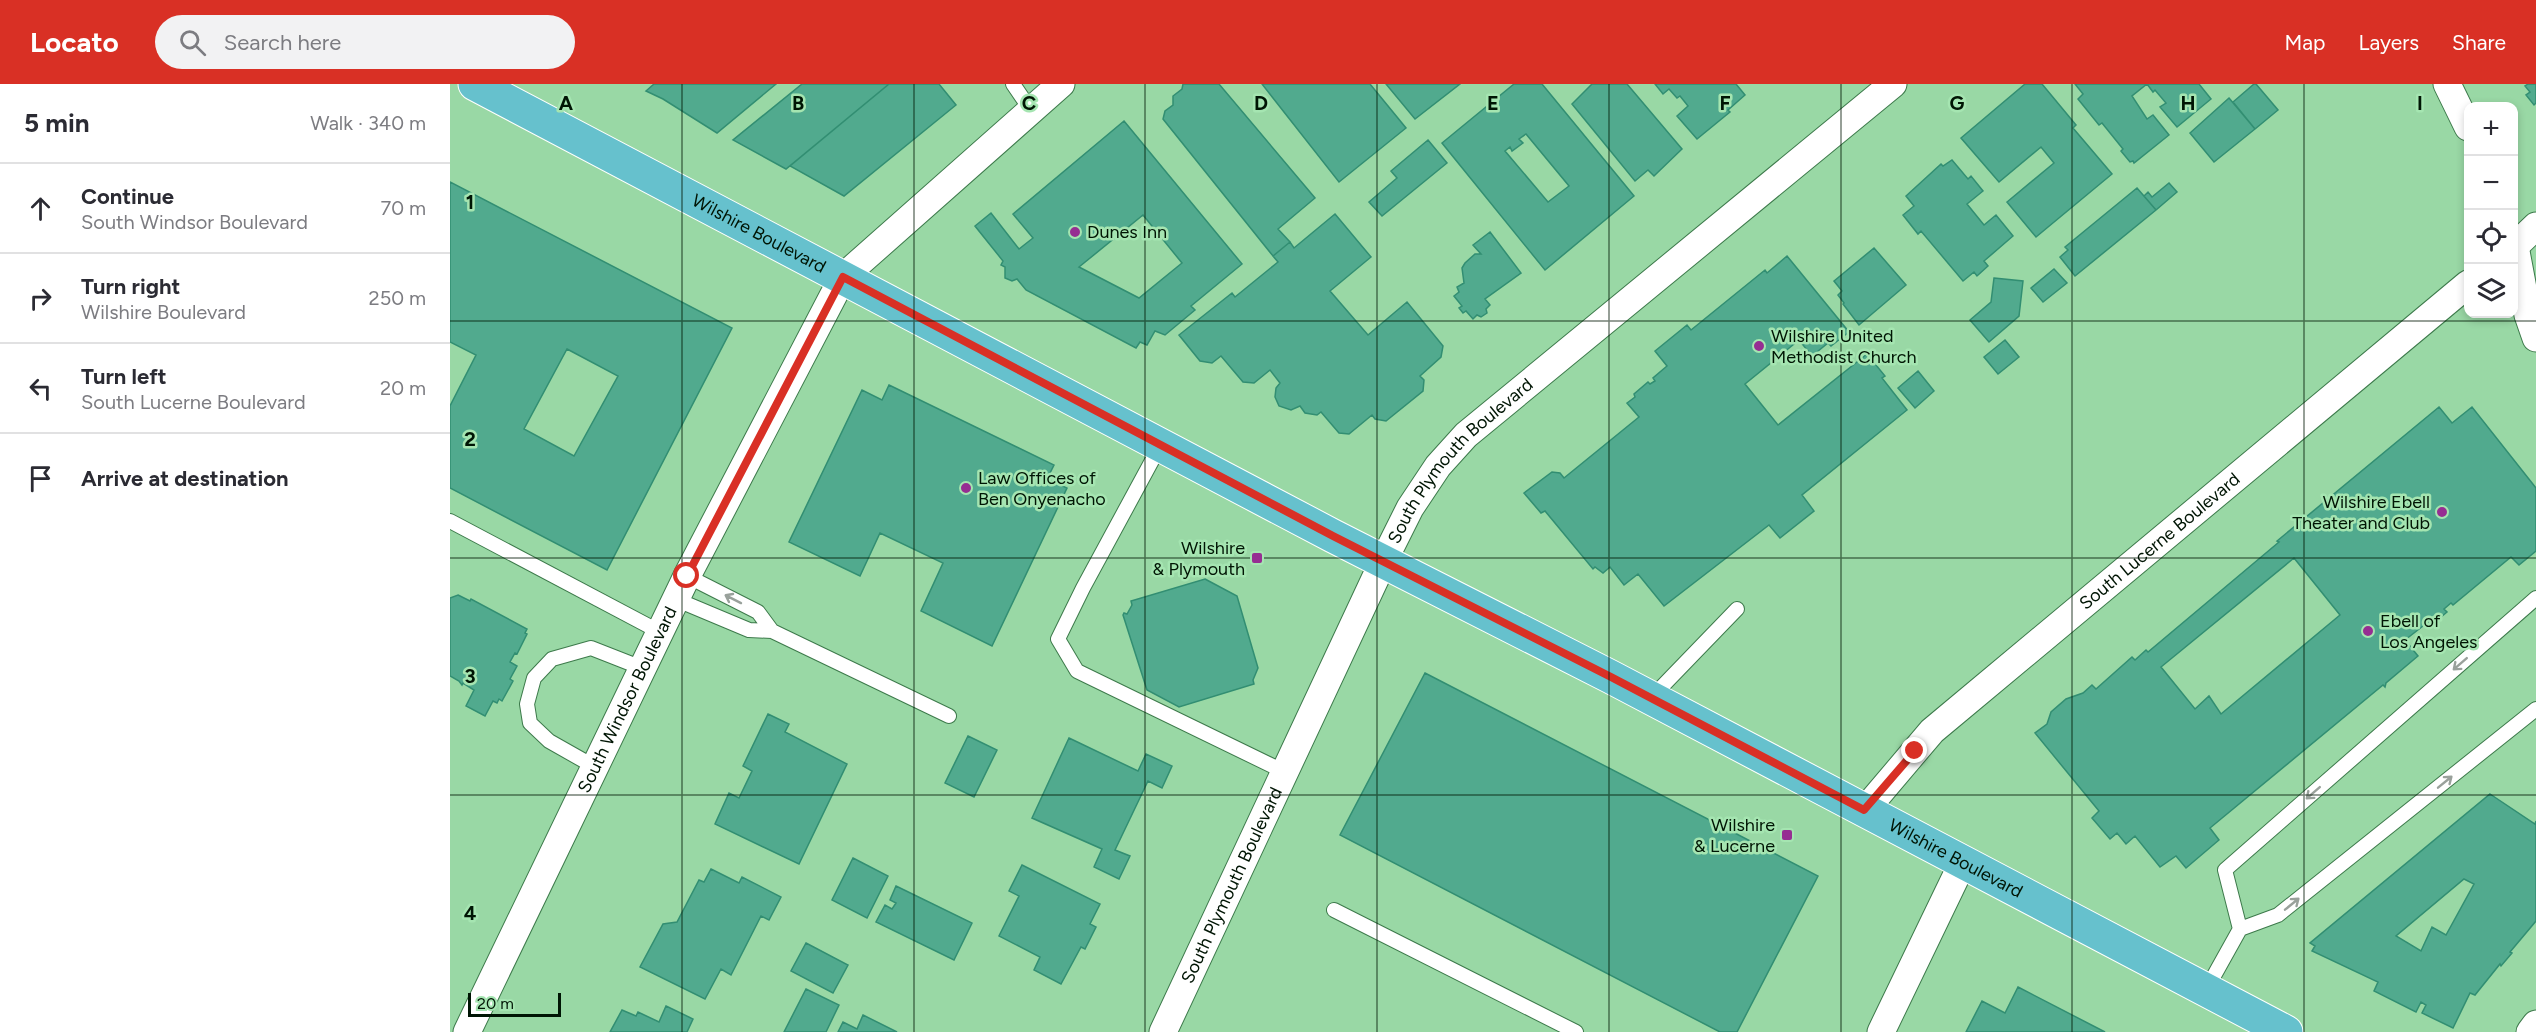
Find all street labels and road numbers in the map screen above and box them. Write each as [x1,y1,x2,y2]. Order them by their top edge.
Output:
street label: Wilshire Boulevard [688,189,830,278]
street label: South Plymouth Boulevard [1383,374,1537,547]
street label: South Lucerne Boulevard [2075,468,2244,614]
street label: South Windsor Boulevard [573,603,682,796]
street label: South Plymouth Boulevard [1176,784,1287,987]
street label: Wilshire Boulevard [1885,814,2027,903]

